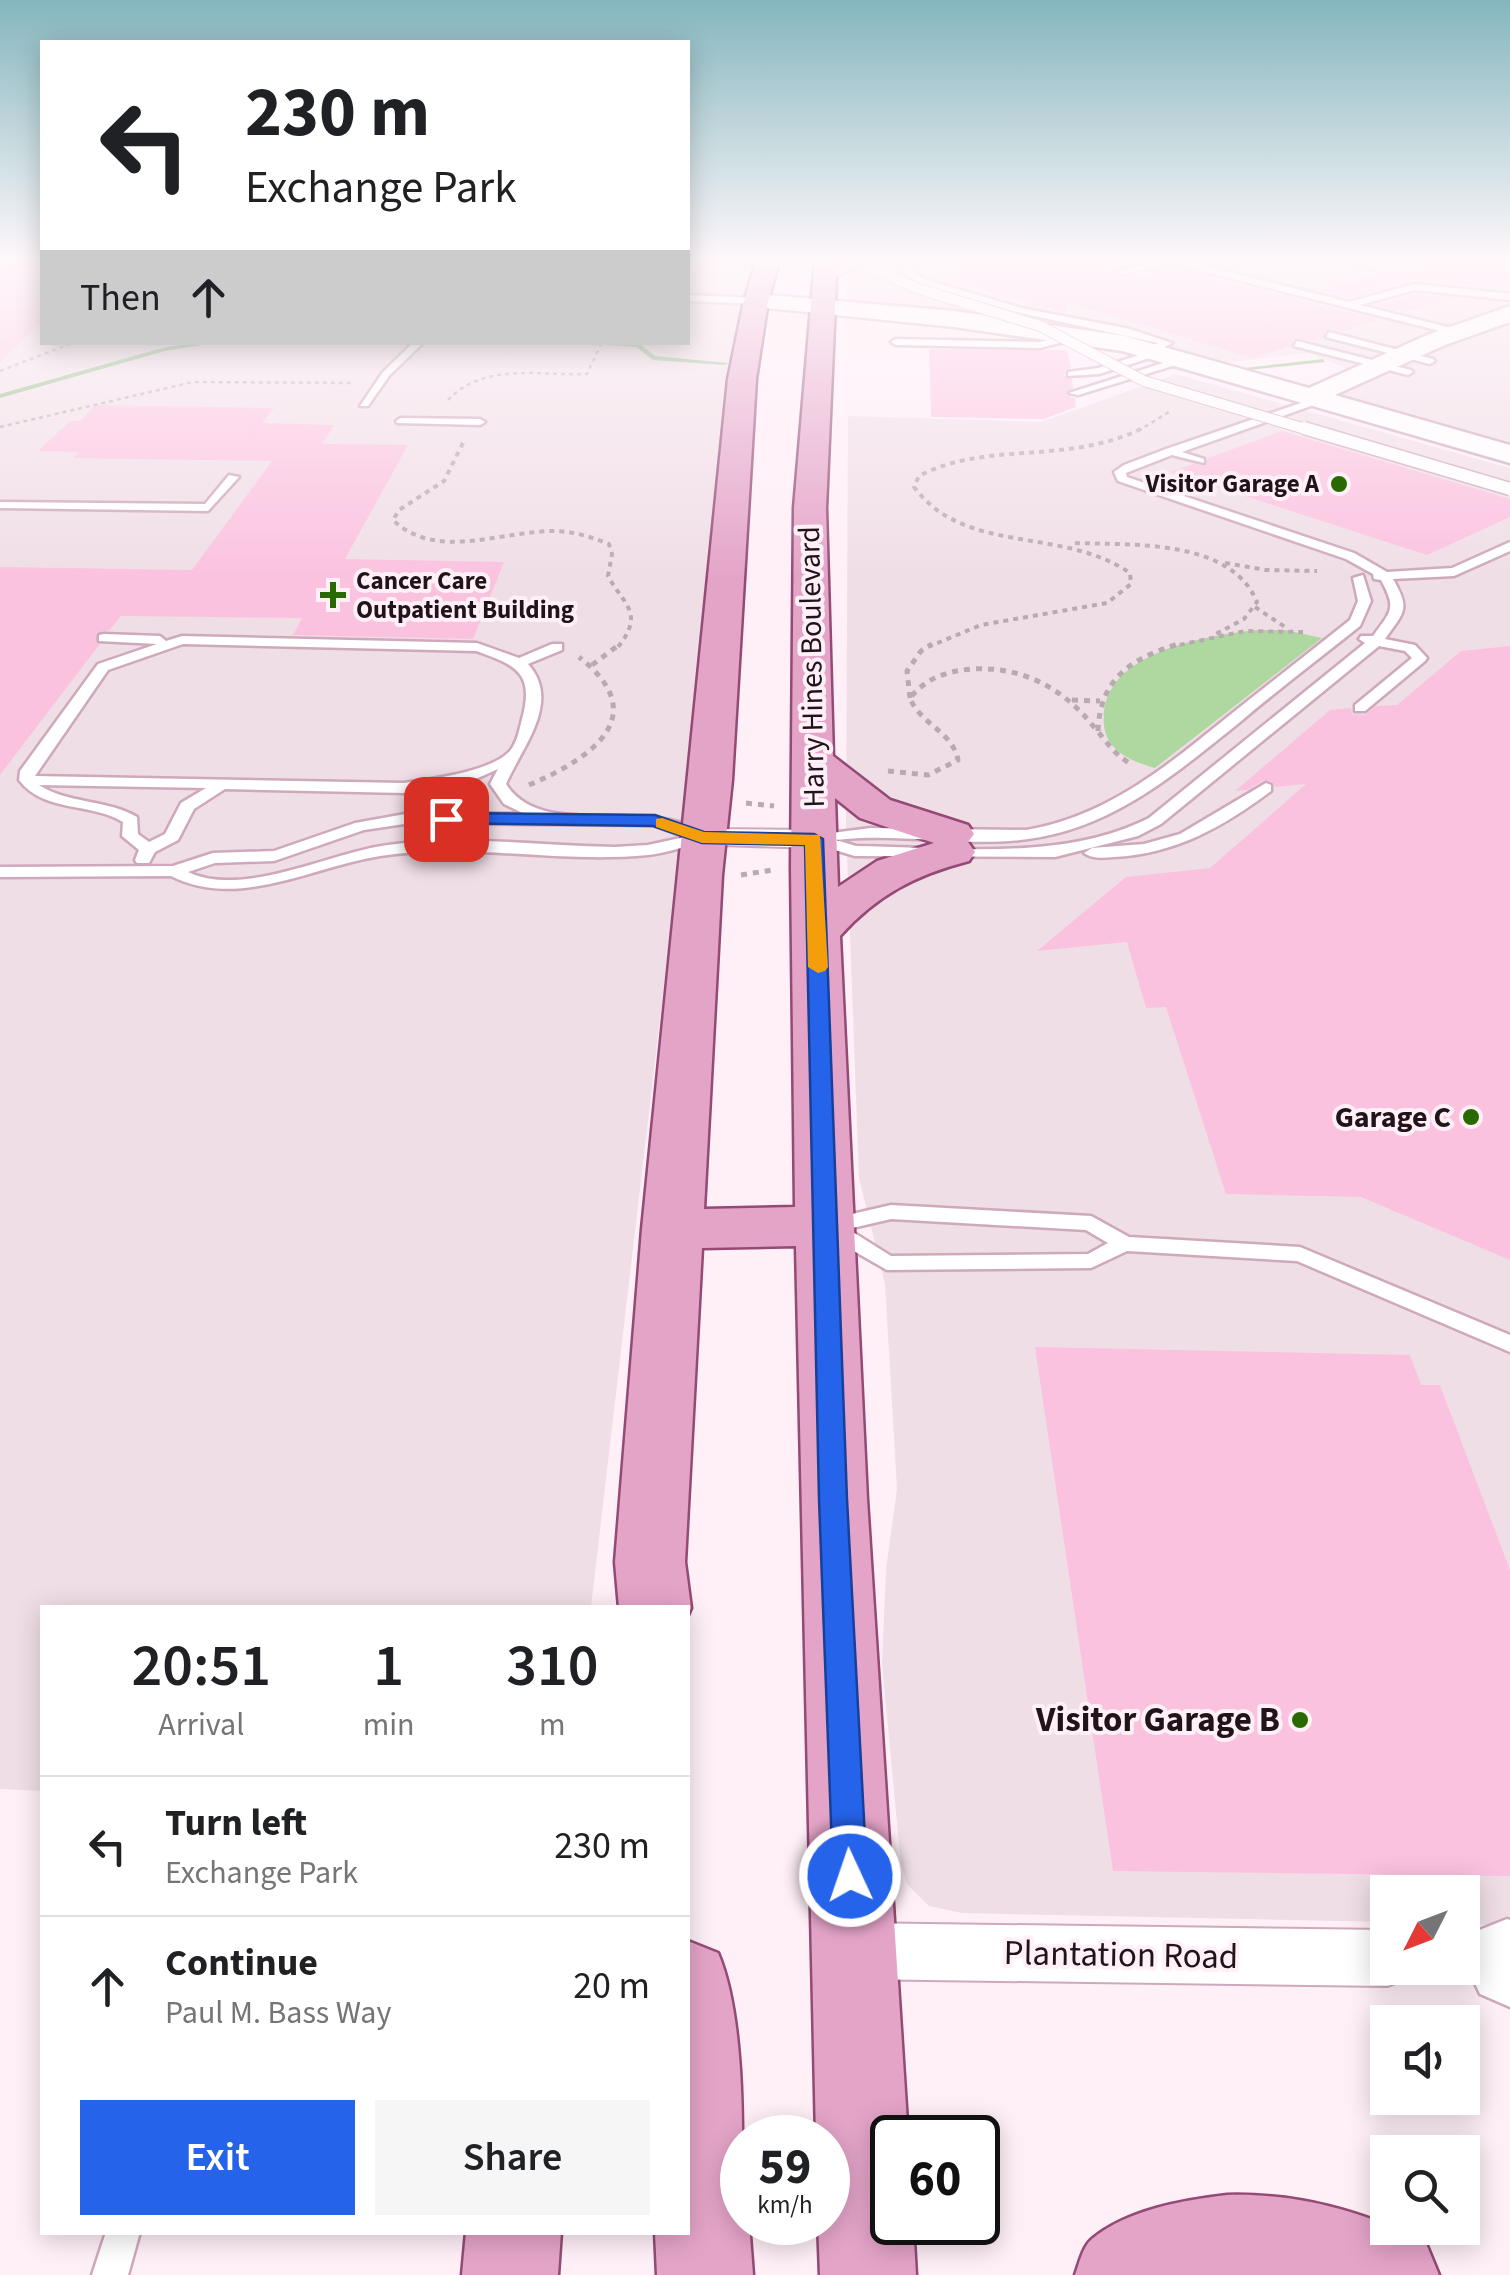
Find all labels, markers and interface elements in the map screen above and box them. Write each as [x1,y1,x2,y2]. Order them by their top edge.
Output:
text: 230 m [245,63,430,163]
icon: left [80,80,210,210]
text: Exchange Park [245,156,516,220]
icon: ahead [181,270,236,325]
text: Then [80,271,161,325]
place label: Visitor Garage A [1145,466,1320,502]
marker: Visitor Garage A [1328,473,1350,495]
street label: Harry Hines Boulevard [788,526,836,808]
place label: Cancer Care Outpatient Building [356,563,574,628]
marker: Cancer Care Outpatient Building [320,582,346,608]
pin [404,777,489,862]
icon: arrive [419,792,474,847]
place label: Garage C [1335,1096,1451,1139]
marker: Garage C [1460,1106,1482,1128]
text: 20:51 [132,1624,271,1709]
text: 1 [373,1624,404,1709]
text: 310 [506,1624,598,1709]
place label: Visitor Garage B [1035,1695,1280,1745]
text: Arrival [158,1702,244,1748]
text: min [363,1702,415,1748]
text: m [539,1702,566,1748]
marker: Visitor Garage B [1289,1709,1311,1731]
text: Turn left [165,1796,307,1850]
icon: left [80,1819,135,1874]
text: 230 m [554,1819,650,1873]
position arrow [798,1824,902,1928]
text: Exchange Park [165,1850,358,1896]
north arrow [1370,1875,1480,1985]
map controls [1370,1875,1480,2245]
street label: Plantation Road [1003,1928,1239,1982]
text: Continue [165,1936,318,1990]
icon: ahead [80,1959,135,2014]
text: 20 m [573,1959,650,2013]
text: Paul M. Bass Way [165,1990,391,2036]
button: sound [1370,2005,1480,2115]
button: Exit [80,2100,355,2215]
button: Share [375,2100,650,2215]
speed limit sign: 60 [870,2115,1000,2245]
text: 59 [759,2132,811,2203]
button: search [1370,2135,1480,2245]
text: km/h [757,2187,813,2223]

